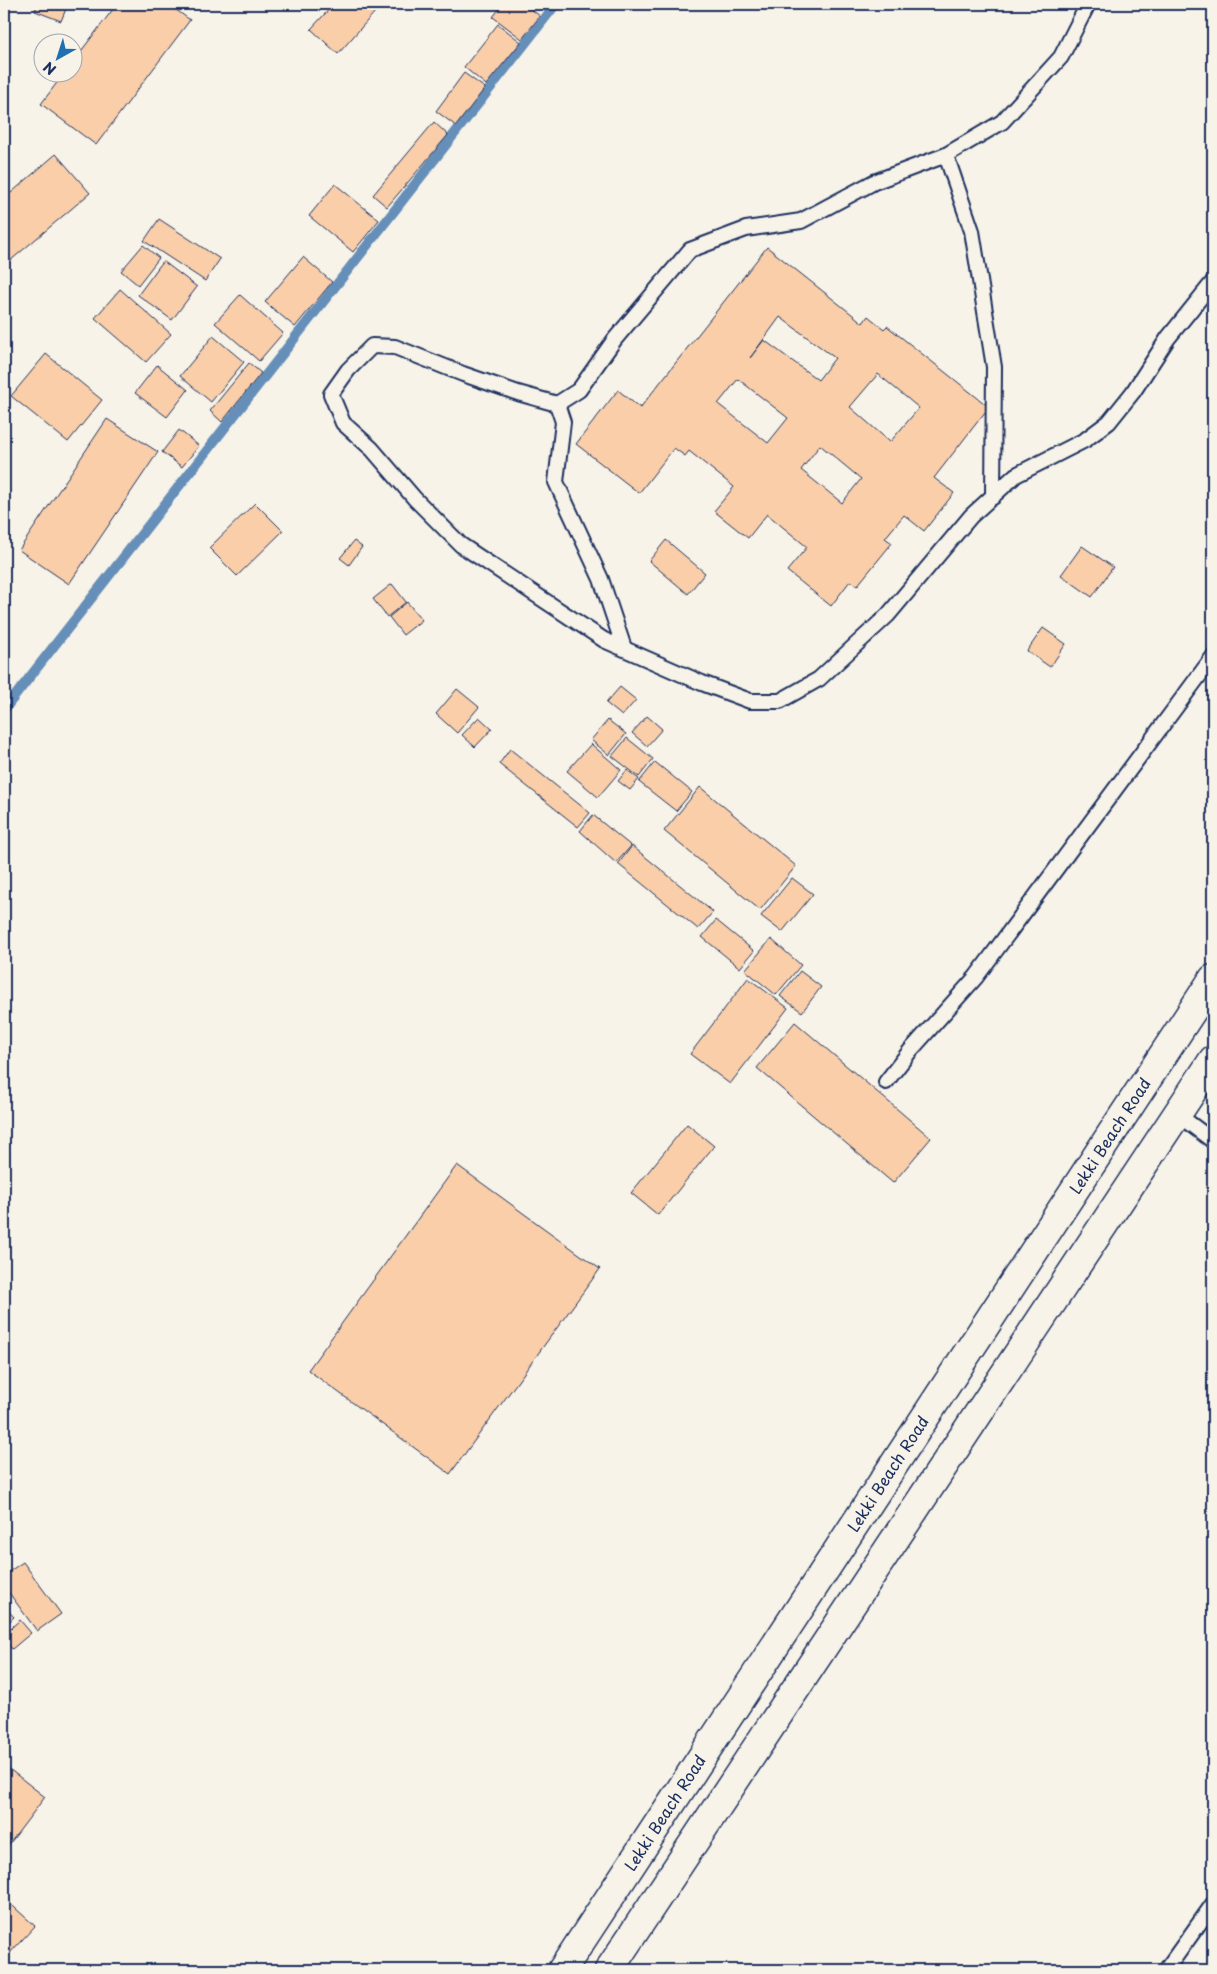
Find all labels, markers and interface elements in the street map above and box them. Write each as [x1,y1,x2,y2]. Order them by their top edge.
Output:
north arrow [32,32,82,82]
text: N [39,57,60,80]
street label: Lekki Beach Road [1063,1073,1156,1198]
street label: Lekki Beach Road [841,1411,934,1536]
street label: Lekki Beach Road [618,1750,711,1875]

